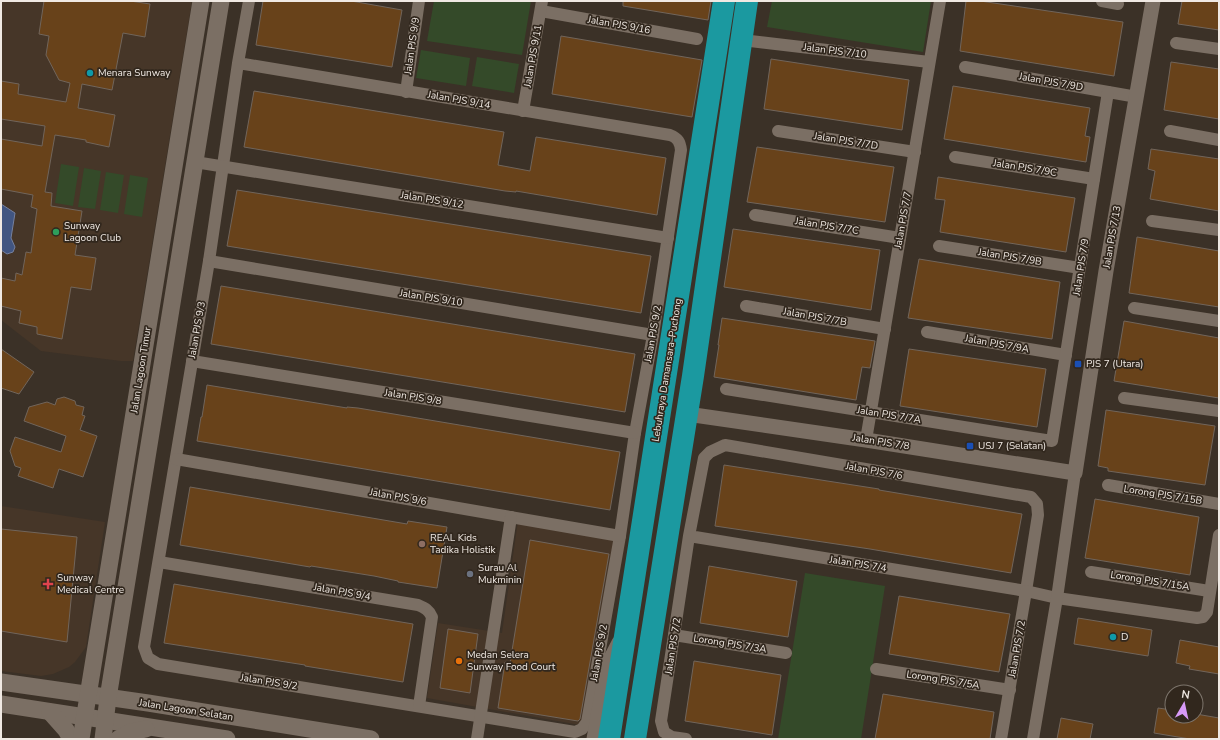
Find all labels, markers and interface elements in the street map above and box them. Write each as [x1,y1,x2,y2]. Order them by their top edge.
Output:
street label: Jalan PJS 9/16 [586,12,652,37]
street label: Jalan PJS 9/9 [401,17,423,76]
street label: Jalan PJS 9/11 [520,23,545,89]
street label: Jalan PJS 7/10 [802,40,867,62]
place label: Menara Sunway [98,66,171,80]
marker: Menara Sunway [85,68,95,78]
street label: Jalan PJS 7/9D [1017,69,1084,95]
street label: Jalan PJS 9/14 [426,87,492,112]
street label: Jalan PJS 7/7D [812,129,879,153]
street label: Jalan PJS 7/9C [991,156,1058,180]
street label: Jalan PJS 9/12 [399,188,464,212]
street label: Jalan PJS 7/7 [891,190,915,251]
street label: Jalan PJS 7/13 [1099,204,1124,270]
street label: Jalan PJS 7/7C [793,214,860,238]
place label: Sunway Lagoon Club [64,219,121,245]
marker: Sunway Lagoon Club [51,227,61,237]
street label: Jalan PJS 7/9 [1069,237,1092,298]
street label: Jalan PJS 7/9B [976,245,1043,269]
street label: Jalan PJS 9/10 [398,286,463,310]
street label: Lebuhraya Damansara–Puchong [649,297,685,443]
street label: Jalan PJS 9/3 [185,300,209,361]
street label: Jalan PJS 9/2 [641,304,665,365]
street label: Jalan PJS 7/7B [781,304,848,330]
street label: Jalan Lagoon Timur [127,325,155,415]
street label: Jalan PJS 7/9A [963,331,1031,357]
place label: PJS 7 (Utara) [1086,357,1144,371]
marker: PJS 7 (Utara) [1073,359,1083,369]
street label: Jalan PJS 9/8 [382,385,443,408]
street label: Jalan PJS 7/7A [855,403,923,427]
street label: Jalan PJS 7/8 [850,430,911,453]
place label: USJ 7 (Selatan) [978,439,1046,453]
marker: USJ 7 (Selatan) [965,441,975,451]
street label: Jalan PJS 7/6 [843,459,904,483]
street label: Lorong PJS 7/15B [1123,482,1204,508]
street label: Jalan PJS 9/6 [367,485,428,509]
place label: REAL Kids Tadika Holistik [430,531,497,557]
marker: REAL Kids Tadika Holistik [417,539,427,549]
street label: Jalan PJS 7/4 [827,552,888,575]
place label: Surau Al Mukminin [478,561,522,587]
street label: Lorong PJS 7/15A [1109,568,1191,594]
marker: Surau Al Mukminin [465,569,475,579]
place label: Sunway Medical Centre [57,571,124,597]
marker: Sunway Medical Centre [42,578,54,590]
street label: Jalan PJS 9/4 [311,580,372,604]
street label: Jalan PJS 7/2 [661,616,684,677]
street label: Jalan PJS 7/2 [1005,619,1029,680]
street label: Jalan PJS 9/2 [587,623,611,684]
place label: D [1121,630,1128,644]
street label: Lorong PJS 7/3A [692,631,768,657]
marker: D [1108,632,1118,642]
place label: Medan Selera Sunway Food Court [467,648,556,674]
marker: Medan Selera Sunway Food Court [454,656,464,666]
street label: Lorong PJS 7/5A [905,667,981,693]
street label: Jalan PJS 9/2 [238,670,299,693]
north arrow [1164,684,1204,724]
text: N [1180,687,1191,703]
street label: Jalan Lagoon Selatan [137,695,234,724]

